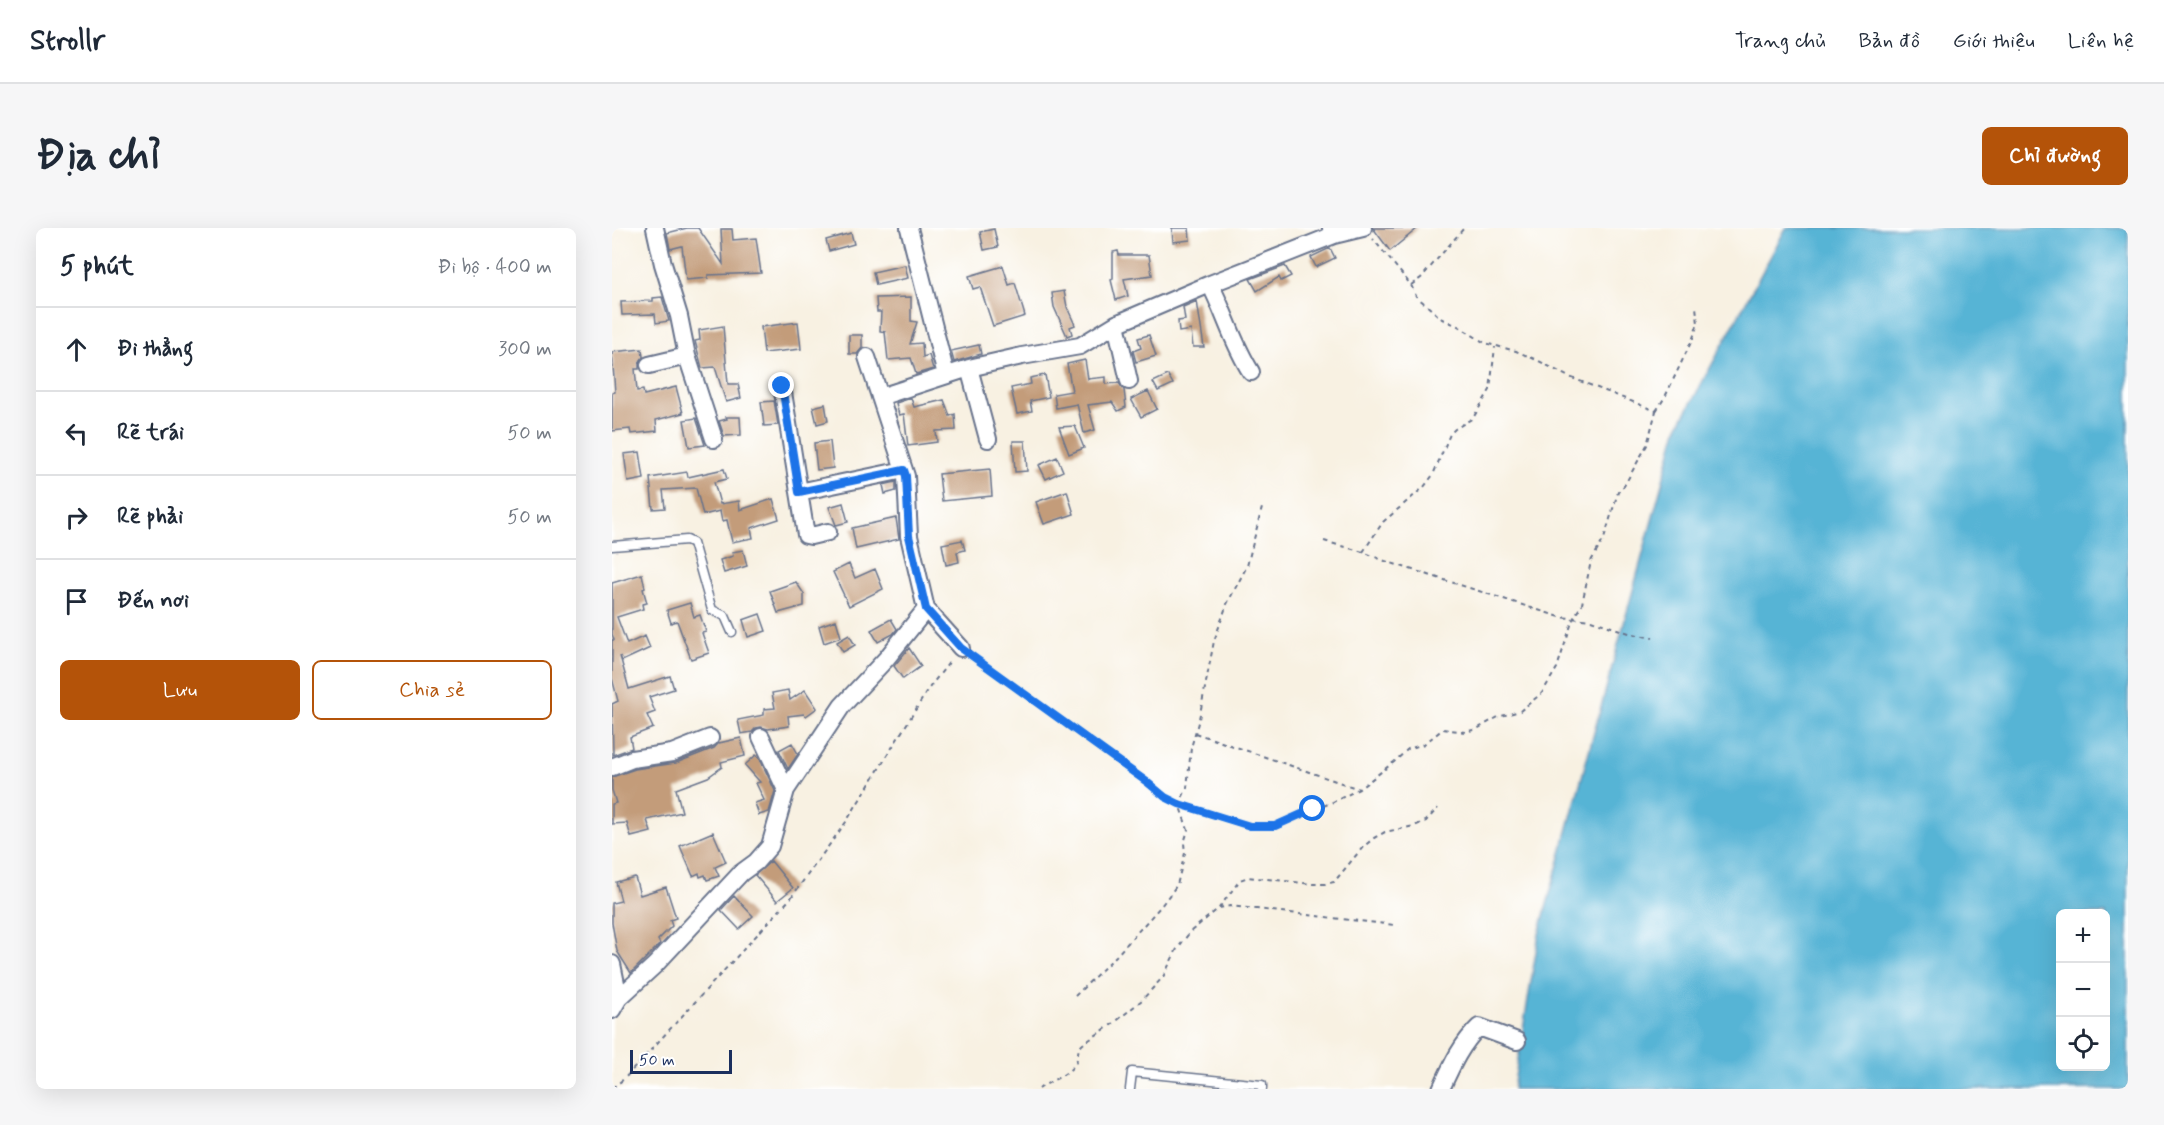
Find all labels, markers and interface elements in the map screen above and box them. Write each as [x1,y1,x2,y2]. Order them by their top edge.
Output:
text: Strollr [30,23,105,60]
text: Trang chủ [1735,27,1826,55]
text: Bản đồ [1859,27,1920,55]
text: Giới thiệu [1953,27,2035,55]
text: Liên hệ [2068,27,2134,55]
button: Chỉ đường [1982,127,2128,185]
text: Địa chỉ [36,129,161,184]
text: 5 phút [60,250,134,284]
text: Đi bộ · 400 m [437,254,552,281]
icon: ahead [60,333,93,366]
text: Đi thẳng [117,335,193,363]
text: 300 m [498,336,552,363]
route end [768,372,794,398]
icon: left [60,417,93,450]
text: Rẽ trái [117,419,184,447]
text: 50 m [507,420,552,447]
icon: right [60,501,93,534]
text: Rẽ phải [117,503,183,531]
text: 50 m [507,504,552,531]
icon: arrive [60,585,93,618]
text: Đến nơi [117,587,189,615]
button: Lưu [60,660,300,720]
button: Chia sẻ [312,660,552,720]
route start [1299,795,1325,821]
map controls [2056,909,2110,1071]
button: + [2056,909,2110,963]
button: − [2056,963,2110,1017]
button: locate [2056,1017,2110,1071]
scale bar [630,1047,732,1074]
text: 50 m [639,1050,675,1071]

